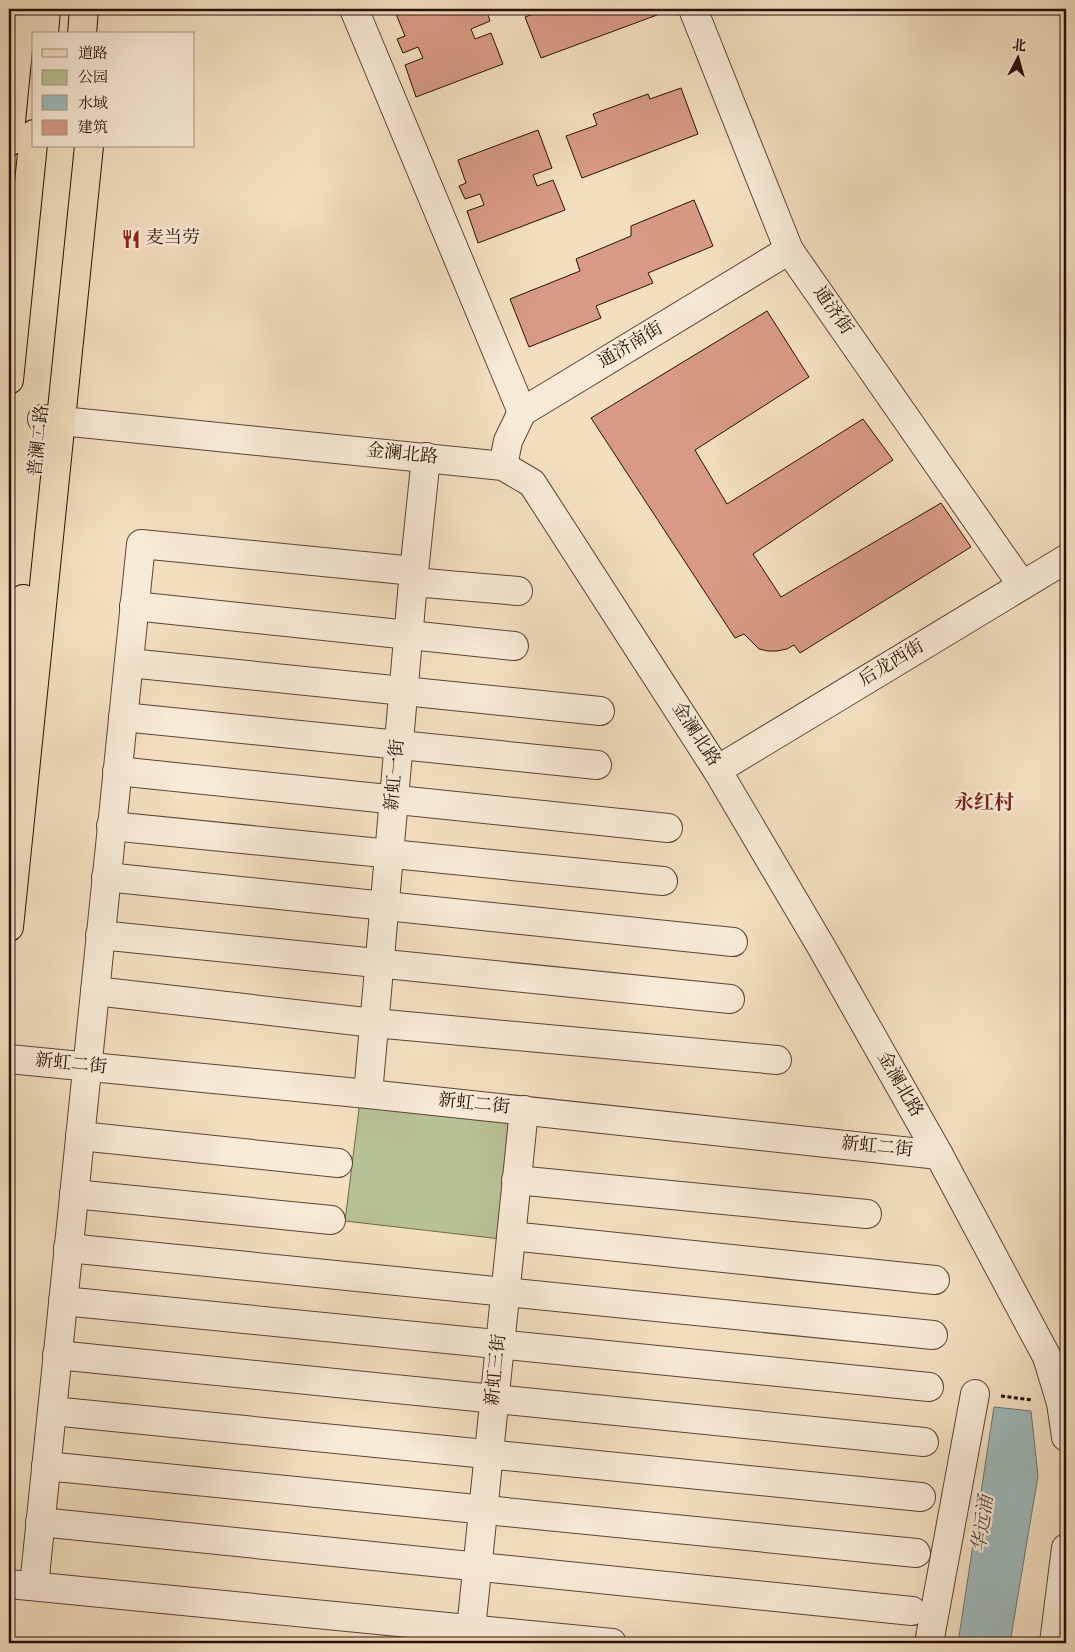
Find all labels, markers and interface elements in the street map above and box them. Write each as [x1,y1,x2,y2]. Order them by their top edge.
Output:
legend [32,32,195,148]
north arrow [992,32,1042,82]
text: 北 [1011,36,1027,58]
text: 道路 [78,44,108,65]
text: 公园 [78,68,108,89]
text: 水域 [78,94,108,115]
text: 建筑 [78,118,108,139]
place label: 麦当劳 [146,226,200,252]
restaurant icon: 麦当劳 [120,228,142,250]
street label: 通济街 [806,281,858,341]
street label: 通济南街 [593,316,669,376]
street label: 普澜二路 [23,404,57,478]
street label: 金澜北路 [365,438,439,472]
street label: 后龙西街 [854,634,930,694]
street label: 金澜北路 [664,698,726,772]
street label: 新虹一街 [380,738,412,812]
district label: 永红村 [954,790,1014,819]
street label: 金澜北路 [870,1047,928,1123]
street label: 新虹二街 [34,1048,108,1082]
street label: 新虹二街 [437,1088,511,1122]
street label: 新虹二街 [840,1131,914,1165]
street label: 新虹三街 [480,1333,514,1407]
water label: 华远涌 [967,1492,1002,1554]

